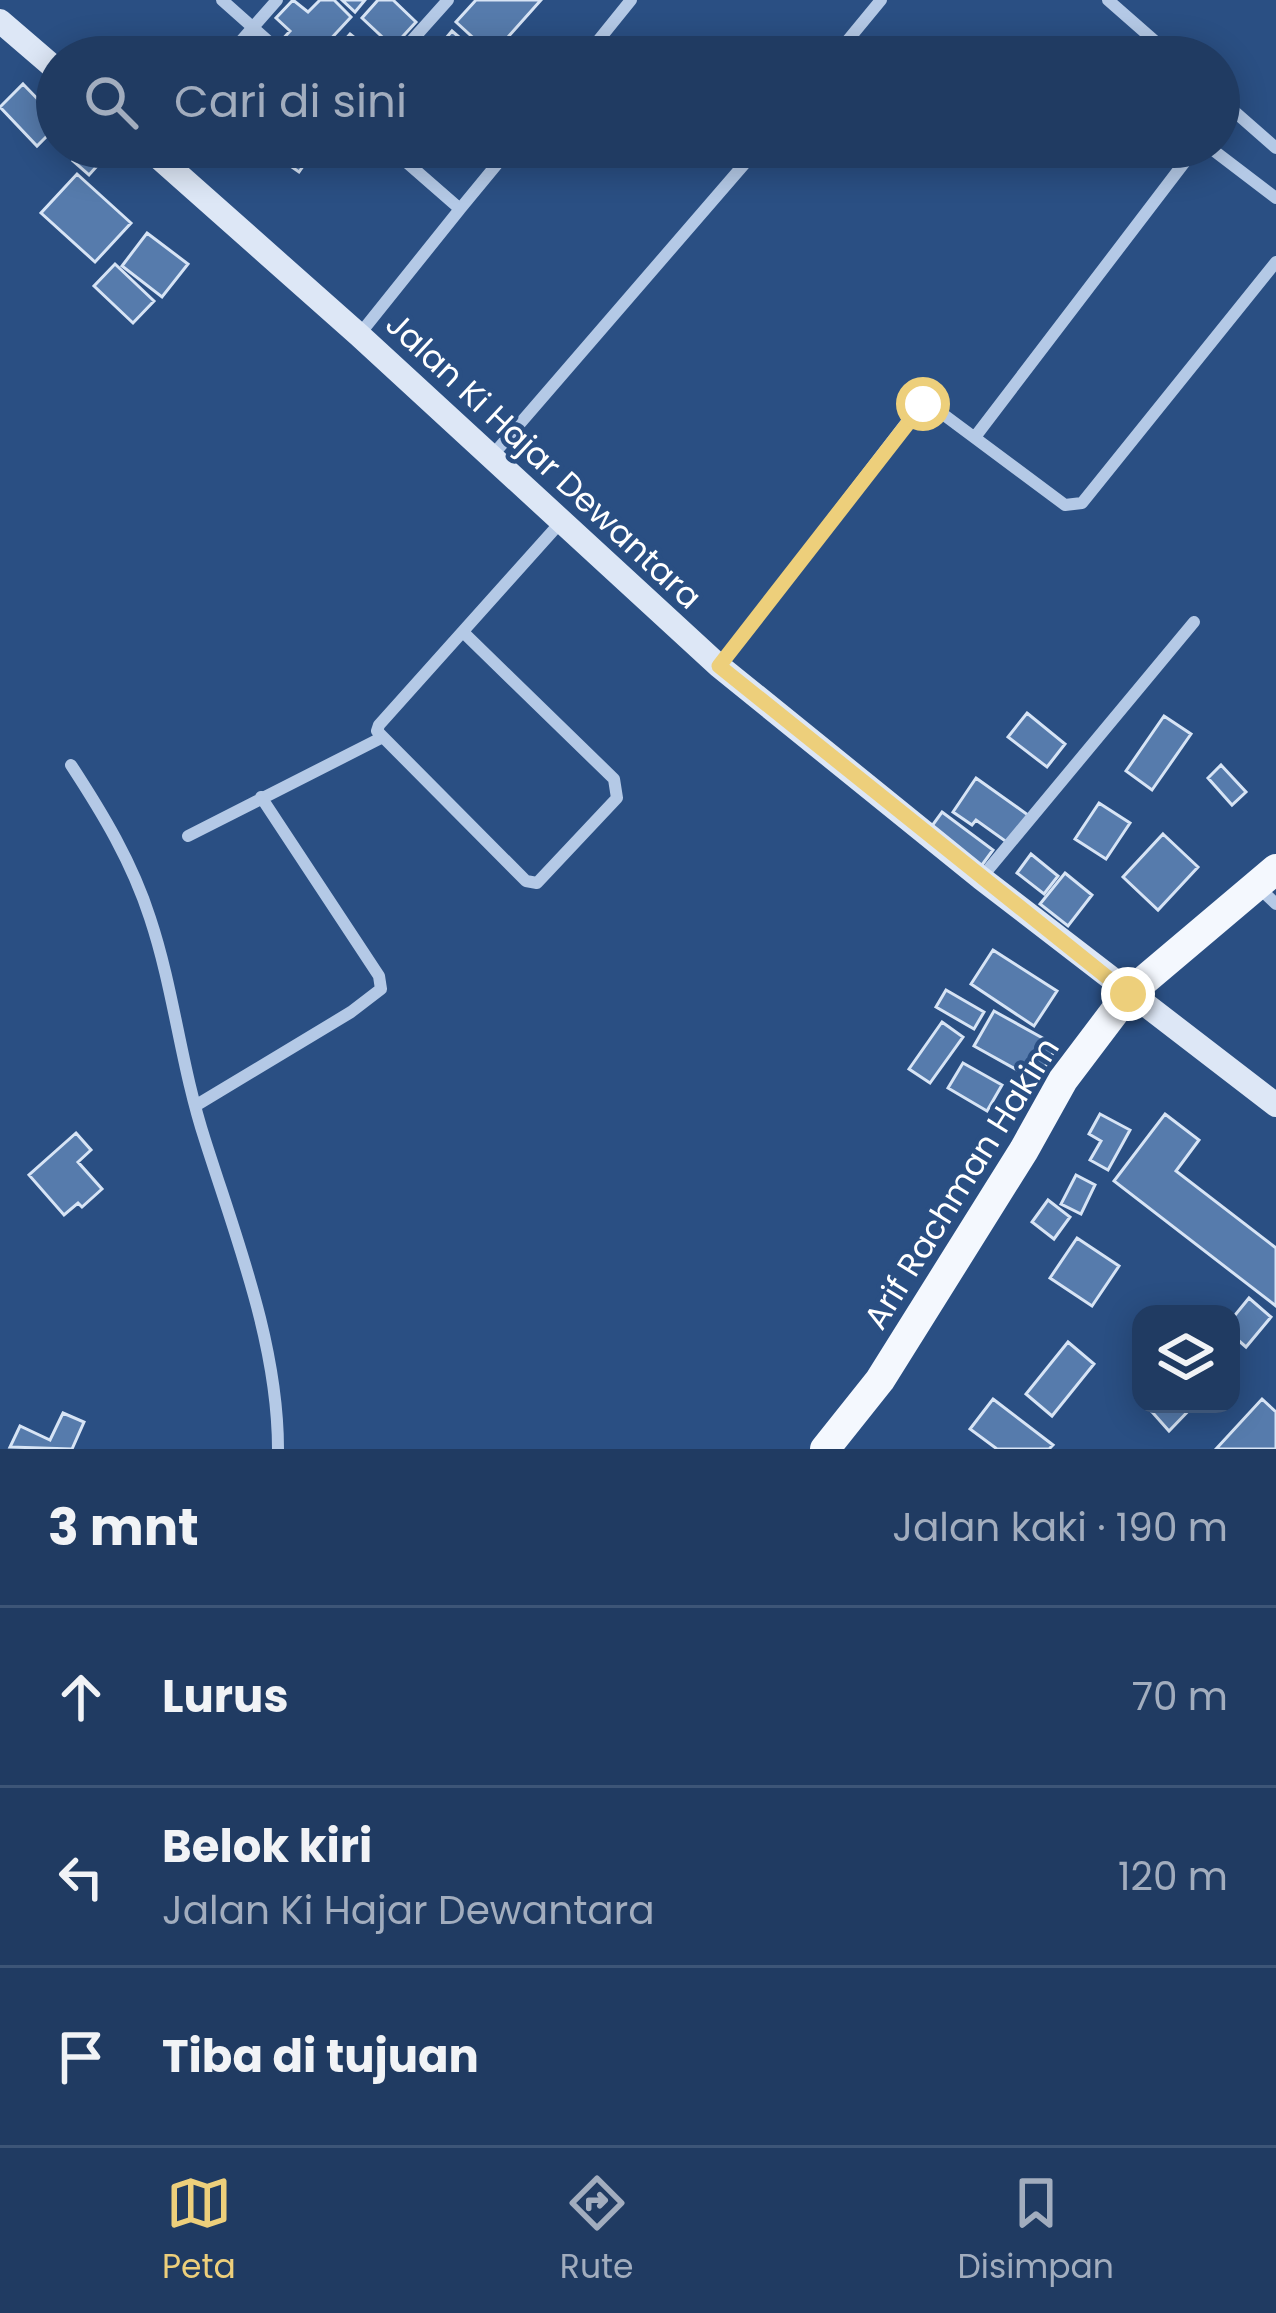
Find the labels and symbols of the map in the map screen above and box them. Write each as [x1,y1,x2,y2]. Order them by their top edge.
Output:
street label: Jalan Ki Hajar Dewantara [375,301,712,620]
route start [896,377,950,431]
route end [1101,967,1155,1021]
street label: Arif Rachman Hakim [852,1028,1070,1338]

